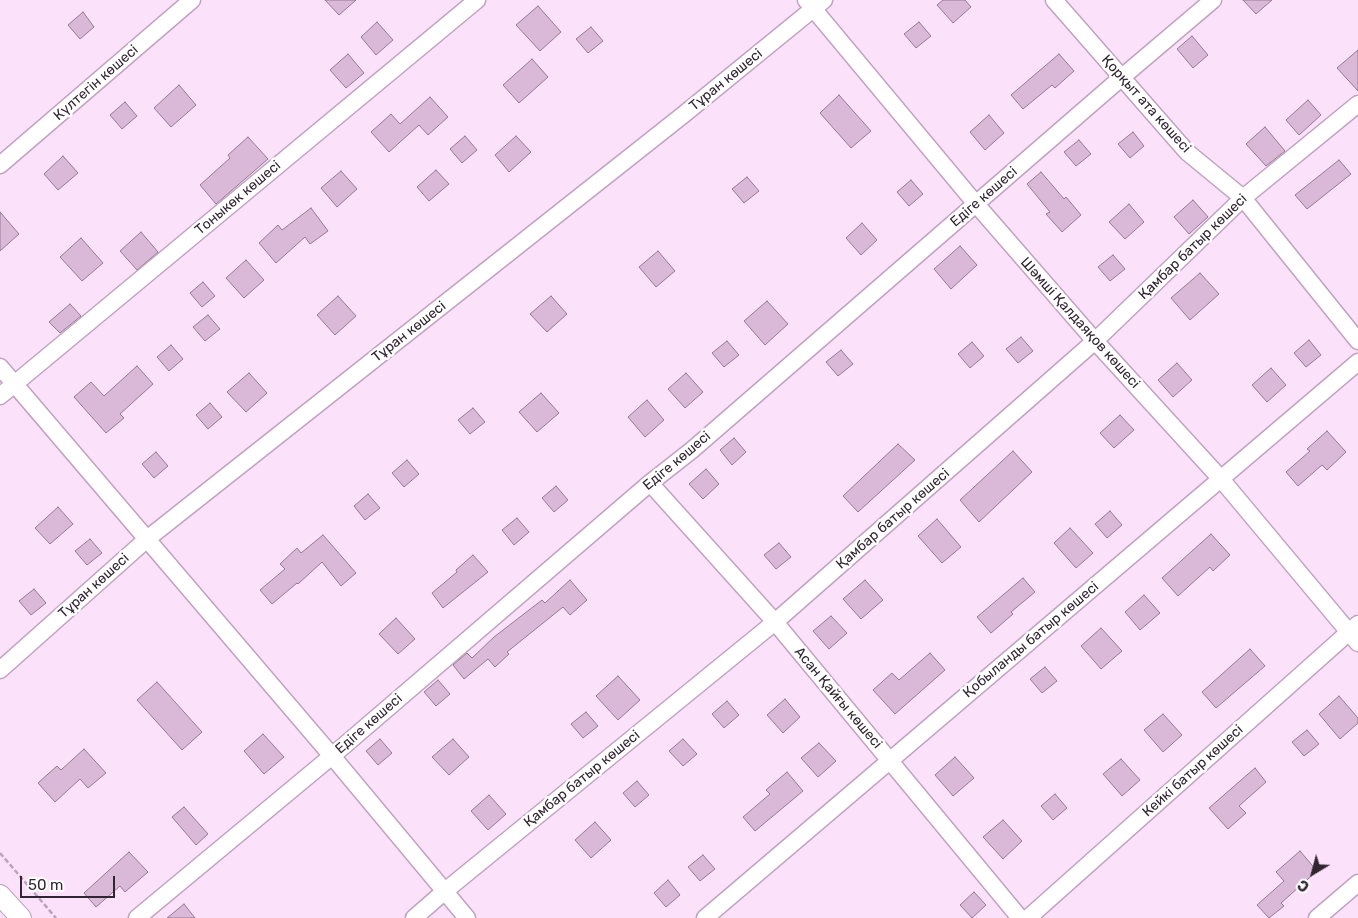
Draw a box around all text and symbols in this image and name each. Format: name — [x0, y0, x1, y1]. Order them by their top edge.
street label: Күлтегін көшесі — [50, 42, 142, 124]
street label: Тұран көшесі — [686, 45, 766, 115]
street label: Қорқыт ата көшесі — [1098, 52, 1194, 156]
street label: Тоныкөк көшесі — [192, 157, 284, 239]
street label: Едіге көшесі — [947, 163, 1021, 231]
street label: Қамбар батыр көшесі — [1135, 191, 1251, 303]
street label: Шәмші Қалдаяқов көшесі — [1017, 254, 1143, 392]
street label: Тұран көшесі — [369, 298, 449, 366]
street label: Едіге көшесі — [640, 428, 714, 494]
street label: Қамбар батыр көшесі — [833, 465, 953, 573]
street label: Тұран көшесі — [55, 550, 133, 622]
street label: Қобыланды батыр көшесі — [960, 578, 1102, 702]
street label: Асан Қайғы көшесі — [791, 644, 885, 752]
street label: Едіге көшесі — [332, 690, 406, 758]
street label: Кейкі батыр көшесі — [1139, 721, 1247, 821]
street label: Қамбар батыр көшесі — [521, 727, 643, 831]
north arrow — [1288, 848, 1338, 898]
scale bar — [22, 866, 118, 898]
text: 50 m — [28, 876, 63, 894]
text: С — [1295, 876, 1313, 895]

